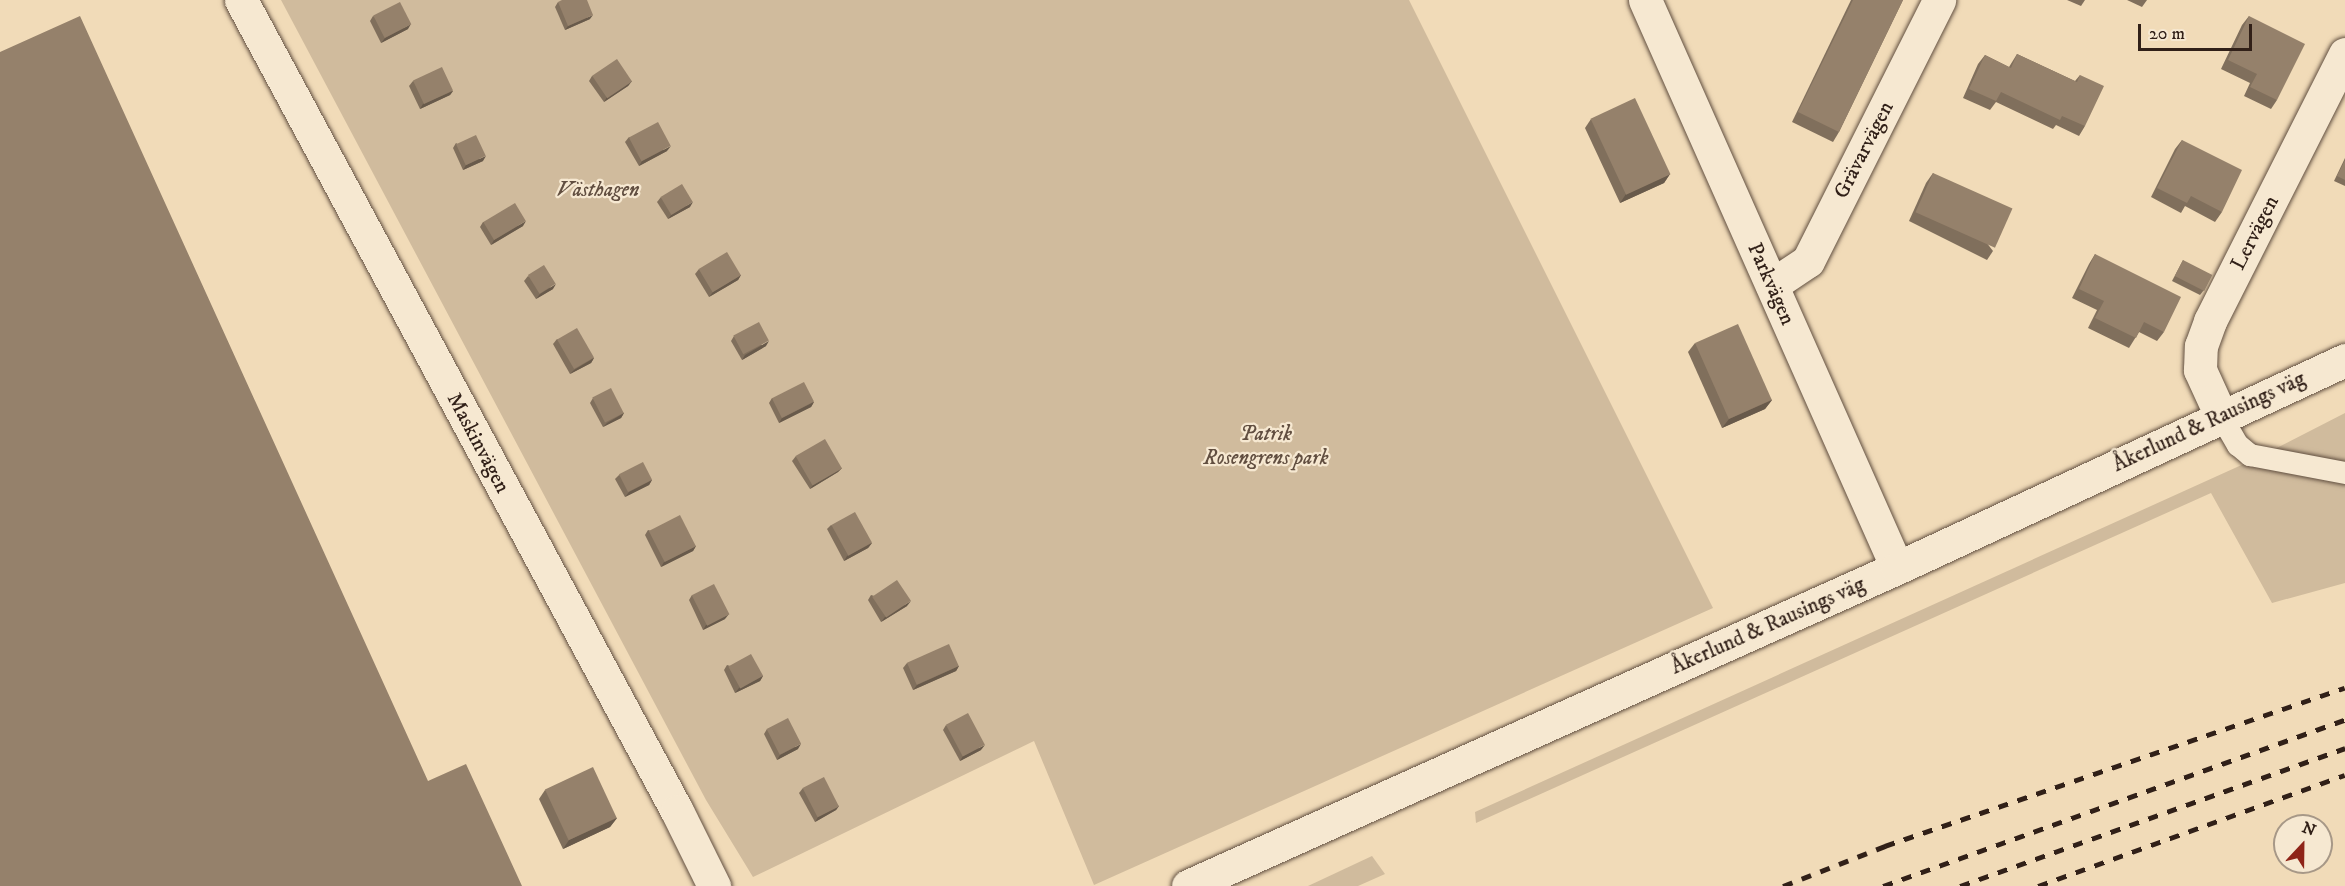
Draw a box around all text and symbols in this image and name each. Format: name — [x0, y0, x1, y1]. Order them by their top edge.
scale bar — [2141, 12, 2255, 50]
text: 20 m — [2149, 23, 2185, 45]
street label: Grävarvägen — [1829, 97, 1899, 203]
park label: Västhagen — [557, 177, 639, 203]
street label: Lervägen — [2226, 192, 2284, 274]
street label: Parkvägen — [1742, 239, 1800, 329]
street label: Åkerlund & Rausings väg — [2109, 366, 2309, 478]
street label: Maskinvägen — [441, 389, 515, 497]
park label: Patrik Rosengrens park — [1203, 421, 1329, 471]
street label: Åkerlund & Rausings väg — [1667, 572, 1869, 680]
north arrow — [2273, 814, 2333, 874]
text: N — [2299, 817, 2319, 841]

